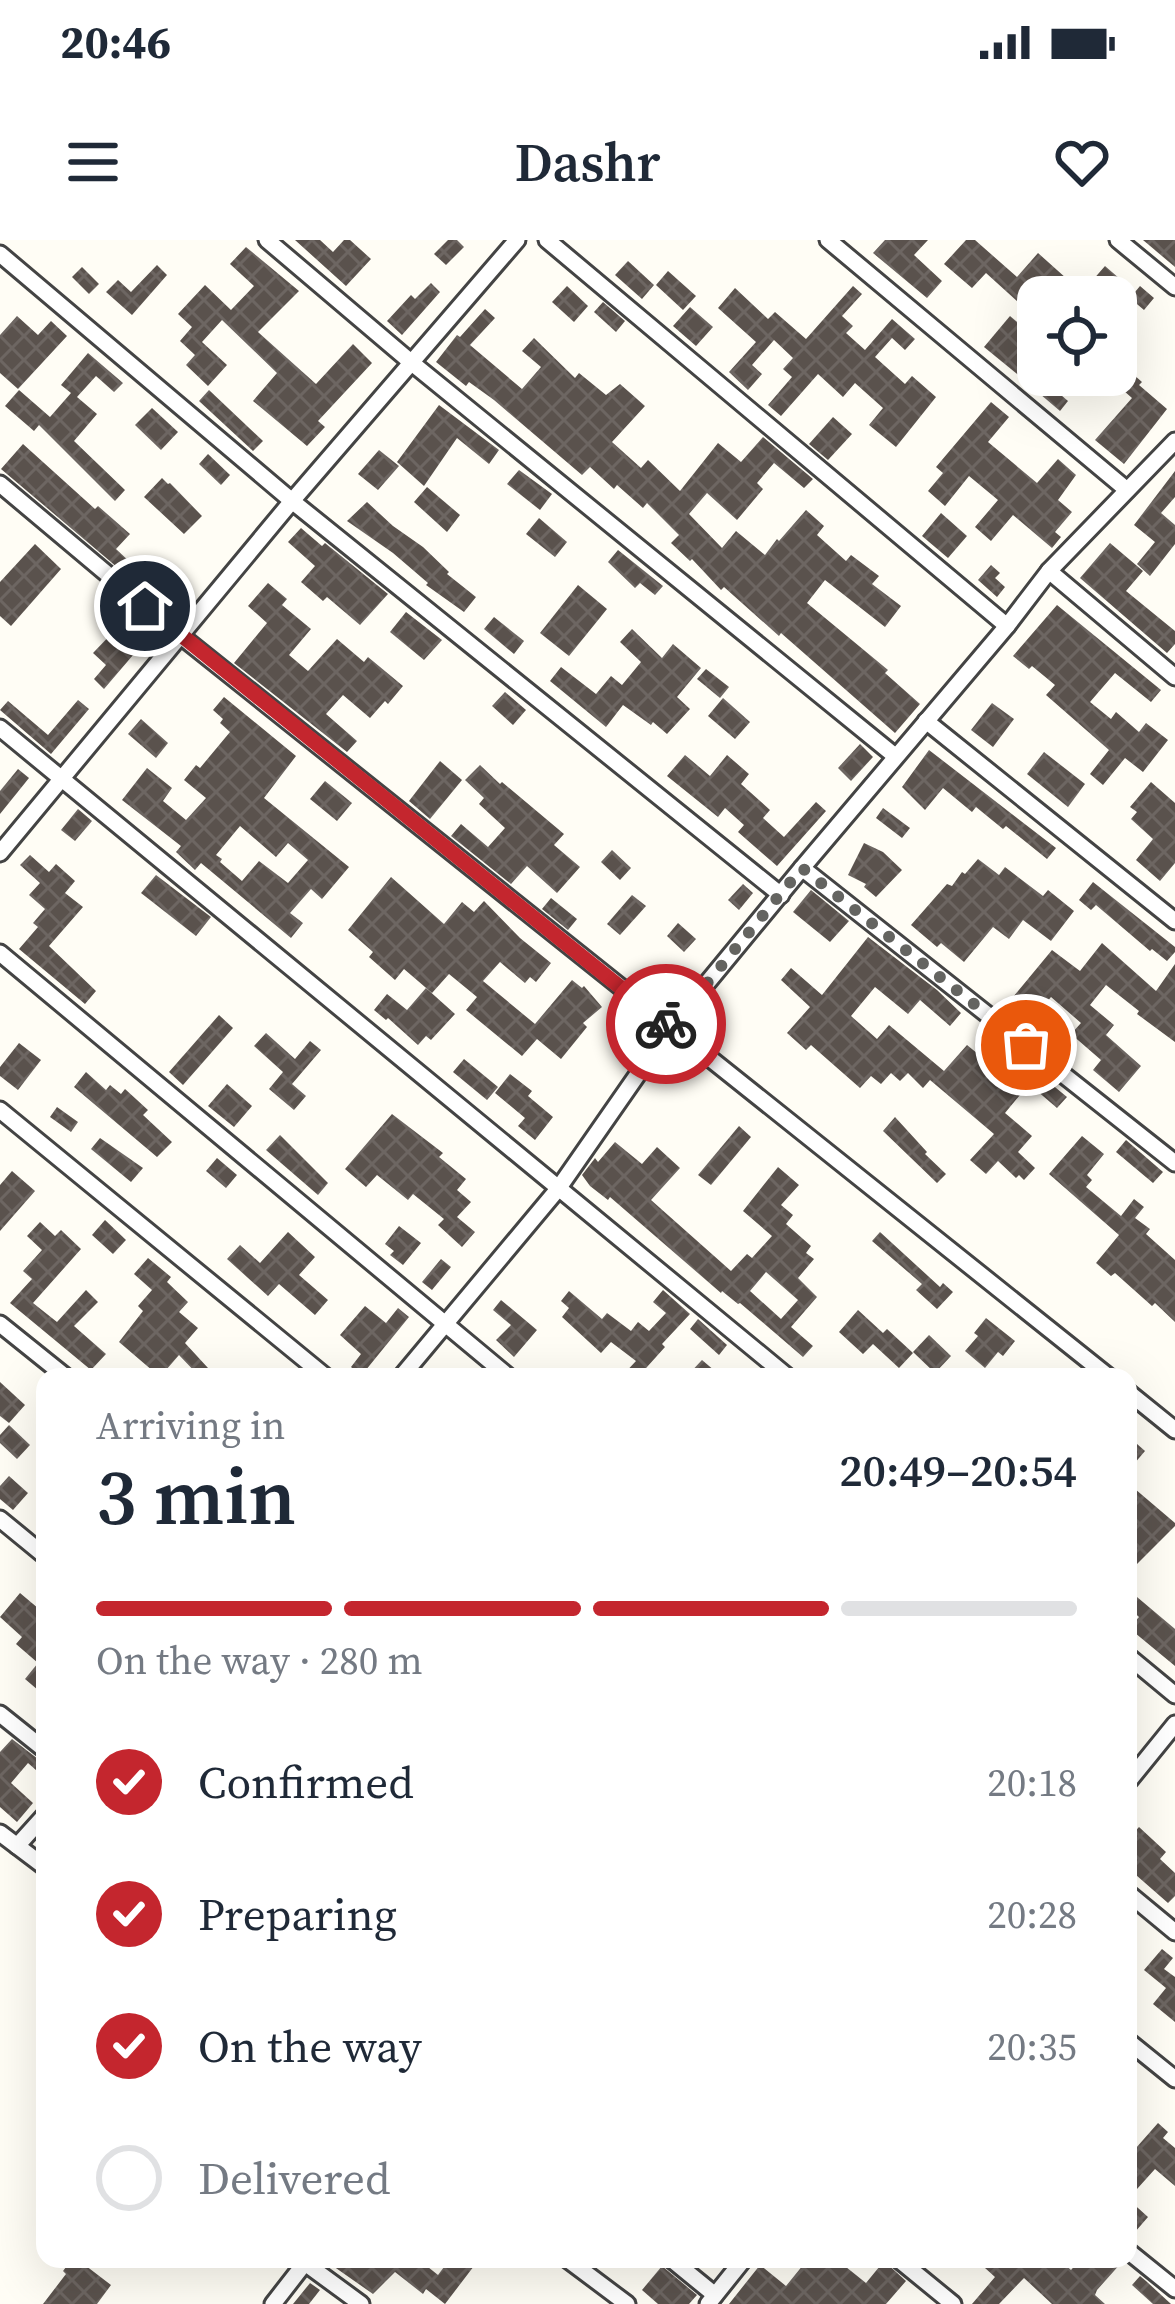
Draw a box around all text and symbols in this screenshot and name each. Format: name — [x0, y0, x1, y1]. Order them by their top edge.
text: 20:46 — [60, 11, 171, 73]
text: Dashr — [515, 125, 660, 199]
icon: menu — [60, 129, 126, 195]
icon: heart — [1049, 129, 1115, 195]
map controls — [1017, 276, 1137, 396]
button: locate — [1017, 276, 1137, 396]
pin — [94, 555, 196, 657]
icon: home — [112, 573, 178, 639]
courier — [606, 964, 726, 1084]
icon: bike — [633, 991, 699, 1057]
pin — [975, 994, 1077, 1096]
icon: bag — [993, 1012, 1059, 1078]
text: Arriving in — [96, 1399, 285, 1452]
text: 20:49–20:54 — [839, 1439, 1077, 1501]
text: 3 min — [96, 1443, 296, 1550]
text: On the way · 280 m — [96, 1634, 423, 1687]
icon: check — [96, 1749, 162, 1815]
text: Confirmed — [198, 1751, 414, 1813]
text: 20:18 — [987, 1756, 1077, 1809]
icon: check — [96, 1881, 162, 1947]
text: Preparing — [198, 1883, 397, 1945]
text: 20:28 — [987, 1888, 1077, 1941]
icon: check — [96, 2013, 162, 2079]
text: On the way — [198, 2015, 422, 2077]
text: 20:35 — [987, 2020, 1077, 2073]
text: Delivered — [198, 2147, 390, 2209]

